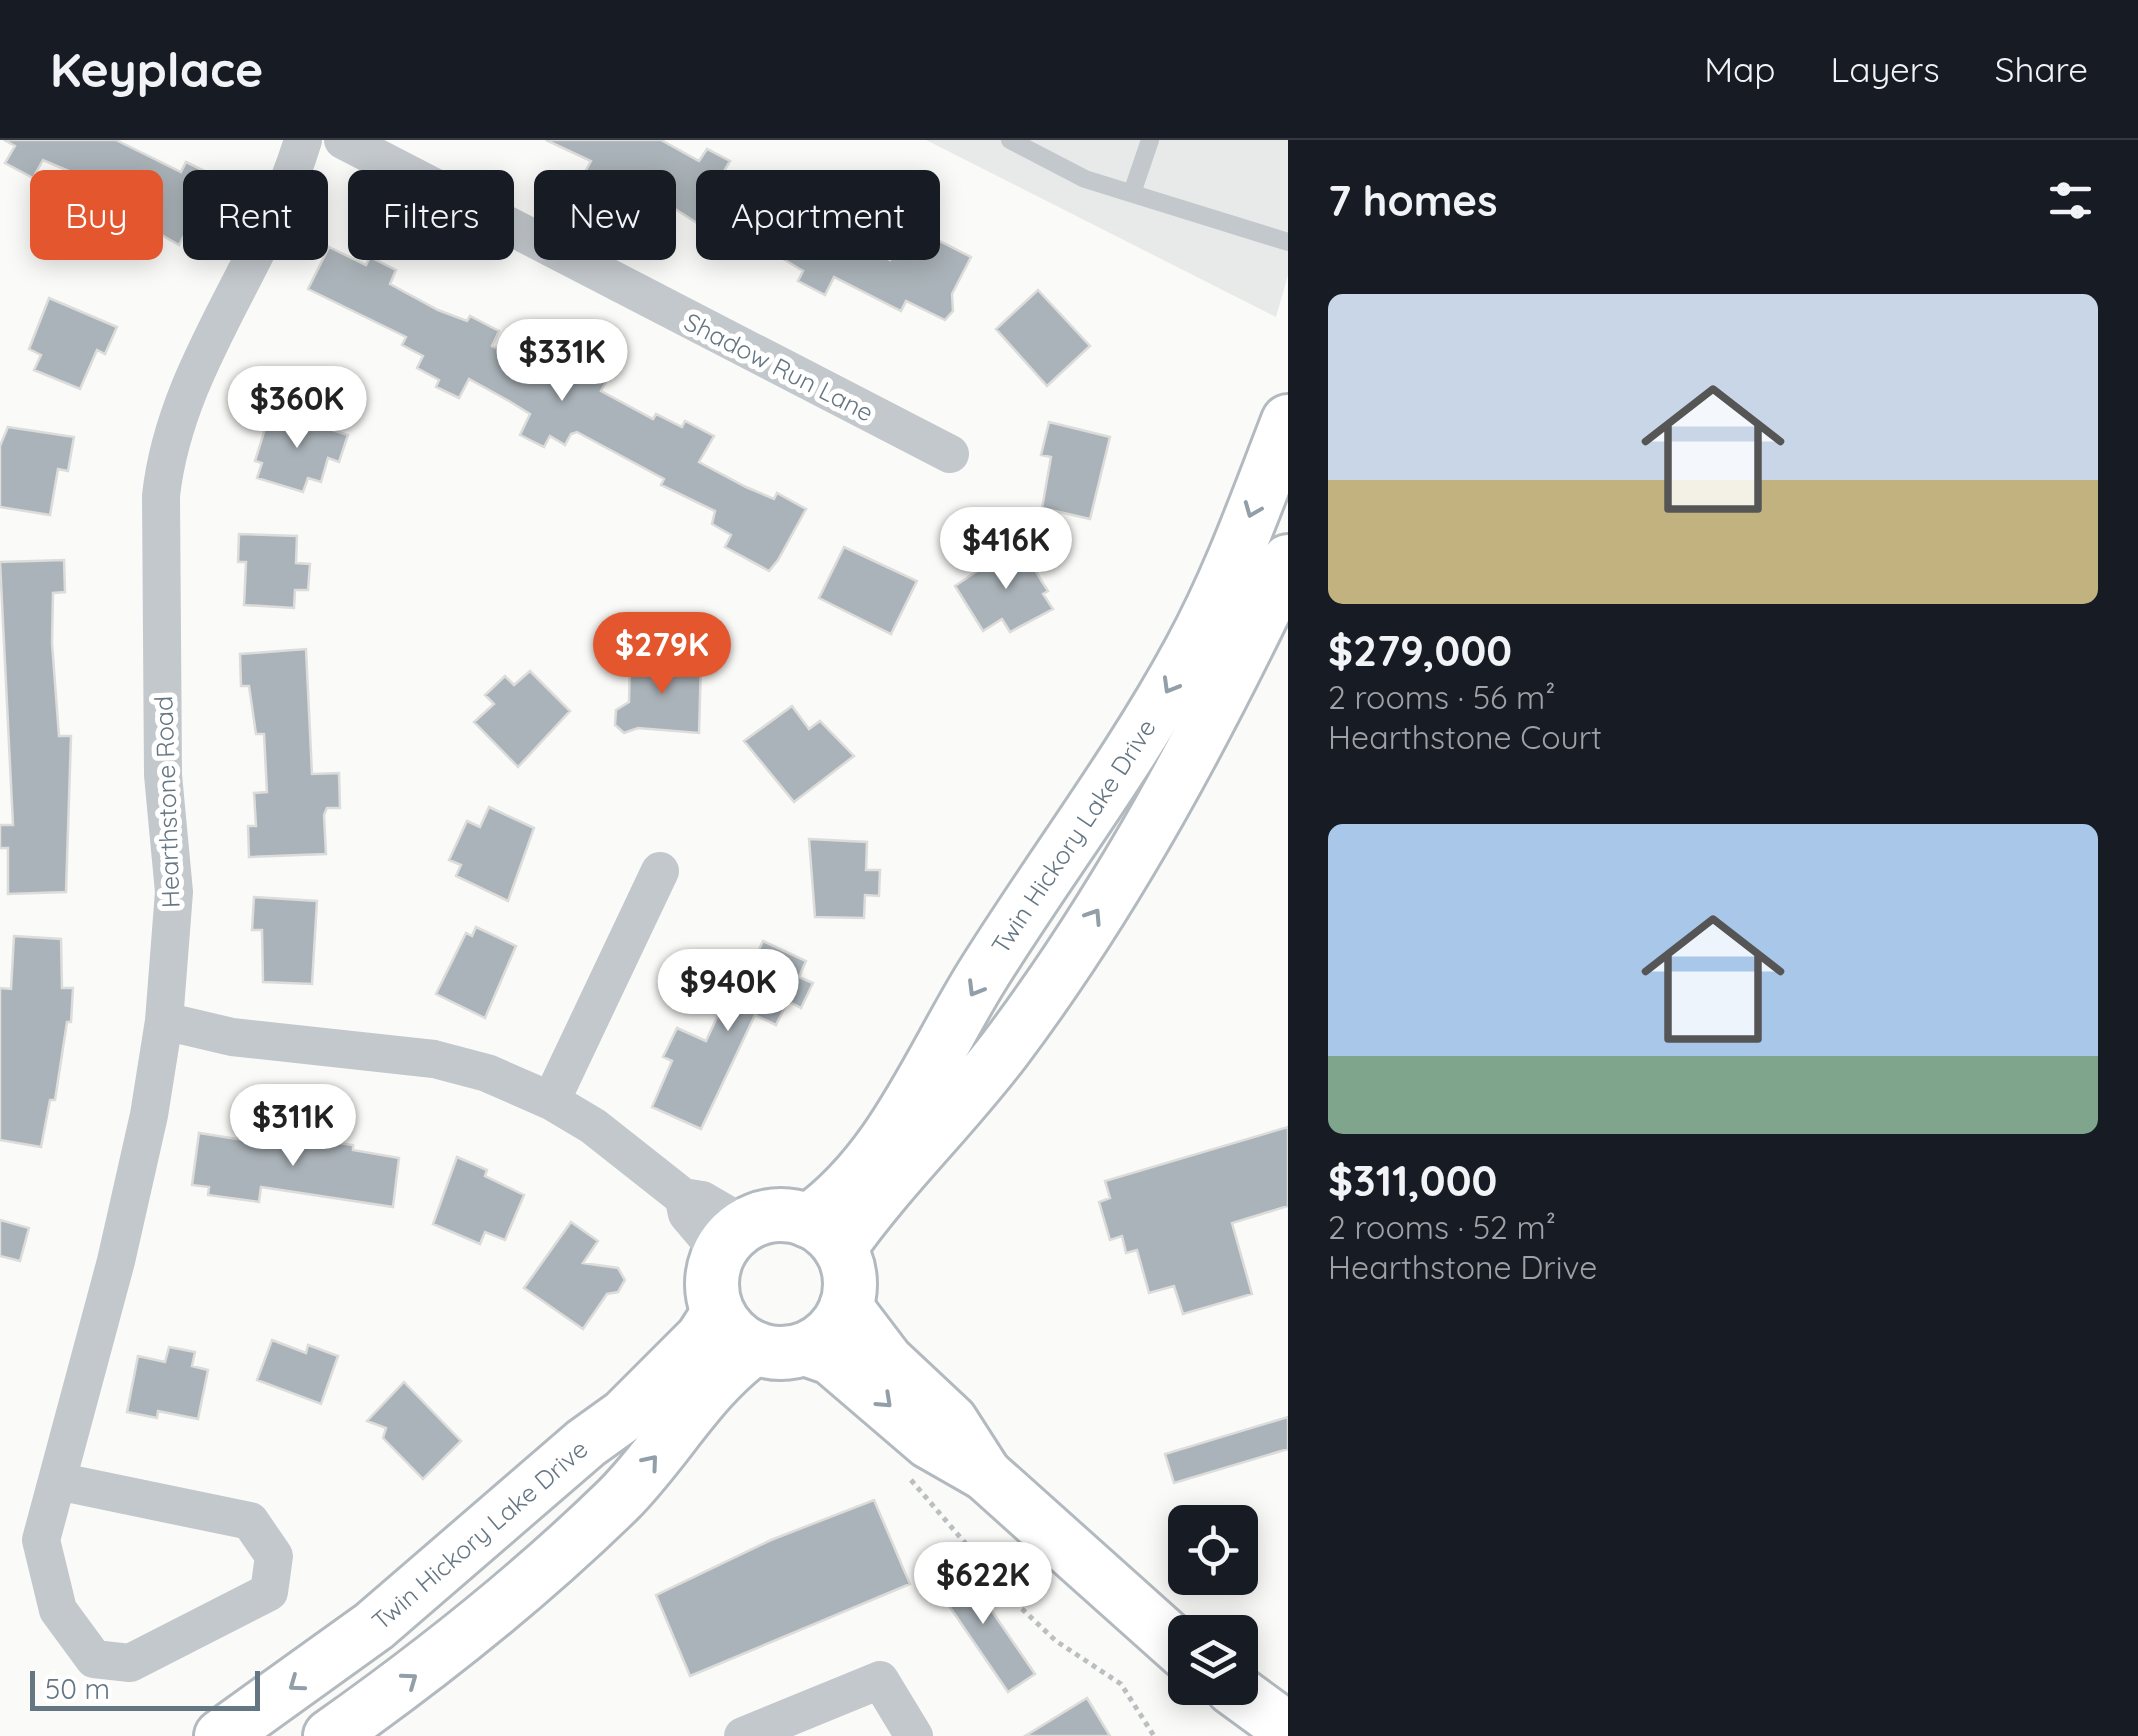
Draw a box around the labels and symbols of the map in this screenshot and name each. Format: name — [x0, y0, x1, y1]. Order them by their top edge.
street label: Shadow Run Lane — [679, 305, 879, 428]
pin: $331K — [492, 319, 632, 404]
pin: $360K — [227, 366, 367, 451]
one-way arrow — [1243, 501, 1263, 518]
pin: $416K — [936, 507, 1076, 592]
pin: $279K — [592, 612, 732, 697]
one-way arrow — [1163, 675, 1182, 693]
street label: Hearthstone Road — [147, 695, 186, 909]
street label: Twin Hickory Lake Drive — [984, 713, 1162, 959]
one-way arrow — [1081, 909, 1100, 927]
pin: $940K — [658, 949, 798, 1034]
one-way arrow — [968, 978, 987, 996]
pin: $311K — [223, 1084, 363, 1169]
one-way arrow — [873, 1390, 892, 1408]
street label: Twin Hickory Lake Drive — [365, 1433, 594, 1636]
one-way arrow — [639, 1456, 657, 1474]
pin: $622K — [913, 1542, 1053, 1627]
scale bar — [30, 1666, 260, 1710]
one-way arrow — [289, 1672, 307, 1689]
one-way arrow — [399, 1674, 417, 1691]

